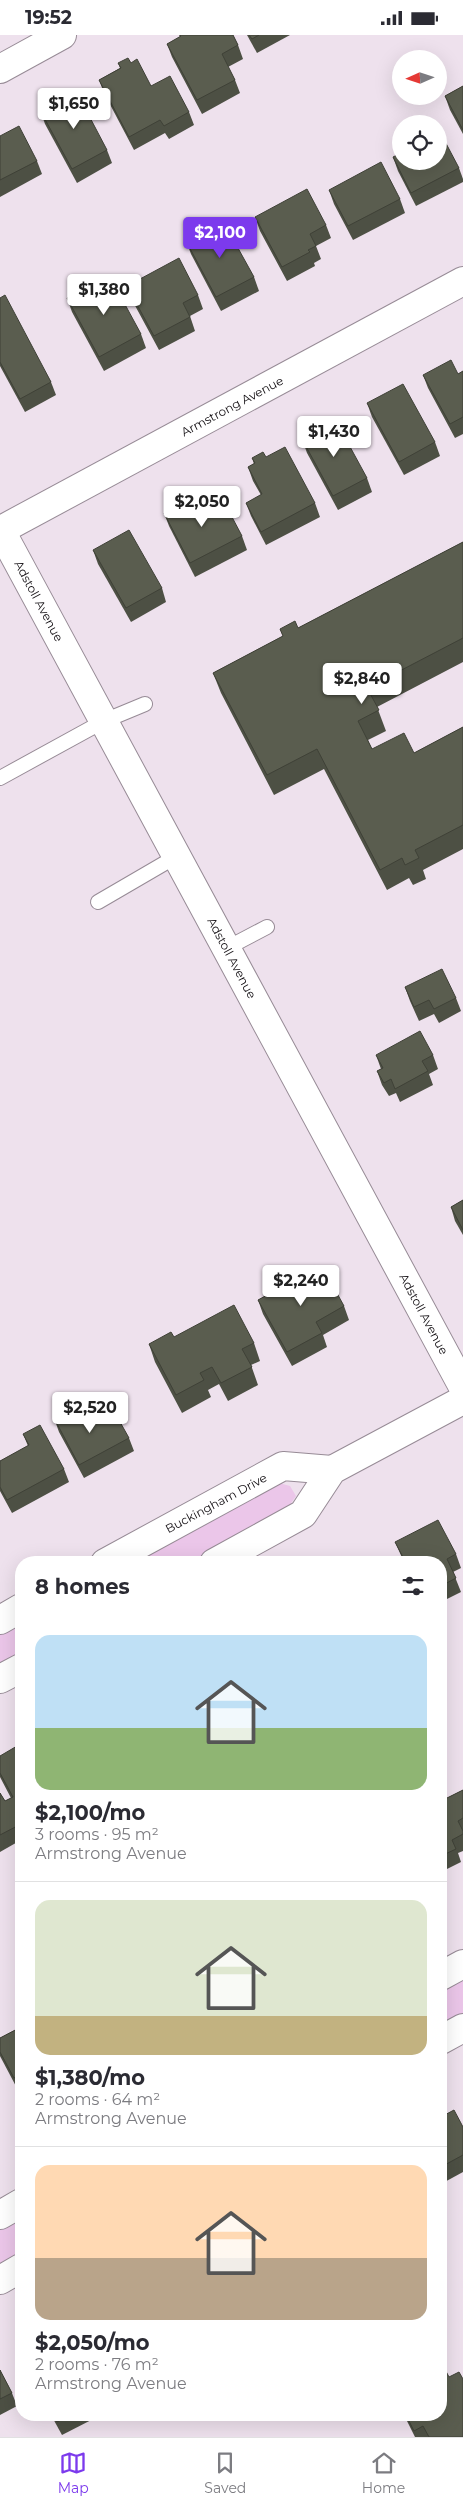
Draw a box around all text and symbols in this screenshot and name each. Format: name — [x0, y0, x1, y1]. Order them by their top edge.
text: 19:52 — [25, 6, 72, 29]
north arrow — [392, 50, 448, 105]
map controls — [392, 50, 447, 170]
pin: $1,650 — [33, 87, 115, 130]
text: $1,650 — [49, 94, 99, 113]
button: locate — [392, 115, 447, 170]
pin: $2,100 — [179, 217, 261, 259]
text: $2,100 — [194, 223, 246, 242]
pin: $1,380 — [63, 273, 145, 316]
text: $1,380 — [78, 280, 130, 299]
street label: Armstrong Avenue — [178, 373, 286, 439]
pin: $1,430 — [293, 415, 375, 458]
text: $1,430 — [308, 422, 360, 441]
pin: $2,050 — [161, 485, 243, 528]
text: $2,050 — [174, 492, 230, 511]
street label: Adstoll Avenue — [11, 558, 67, 644]
pin: $2,840 — [321, 663, 403, 705]
text: $2,840 — [334, 669, 390, 688]
street label: Adstoll Avenue — [204, 915, 260, 1001]
pin: $2,240 — [260, 1265, 342, 1307]
text: $2,240 — [273, 1271, 329, 1290]
street label: Adstoll Avenue — [396, 1271, 452, 1357]
pin: $2,520 — [49, 1391, 131, 1434]
text: $2,520 — [63, 1398, 117, 1417]
street label: Buckingham Drive — [163, 1470, 269, 1536]
icon: filters — [399, 1572, 427, 1600]
text: 8 homes — [35, 1574, 130, 1599]
icon: home — [186, 1667, 276, 1757]
text: $2,100/mo — [35, 1800, 145, 1825]
text: 3 rooms · 95 m² — [35, 1825, 159, 1844]
text: Armstrong Avenue — [35, 1844, 187, 1863]
icon: home — [186, 1933, 276, 2023]
text: $1,380/mo — [35, 2065, 145, 2090]
text: 2 rooms · 64 m² — [35, 2090, 160, 2109]
text: Armstrong Avenue — [35, 2109, 187, 2128]
icon: home — [186, 2198, 276, 2288]
text: $2,050/mo — [35, 2330, 150, 2355]
text: 2 rooms · 76 m² — [35, 2355, 159, 2374]
text: Armstrong Avenue — [35, 2374, 187, 2393]
tab: Map — [58, 2449, 89, 2497]
tab: Saved — [204, 2449, 246, 2497]
tab: Home — [362, 2449, 405, 2497]

